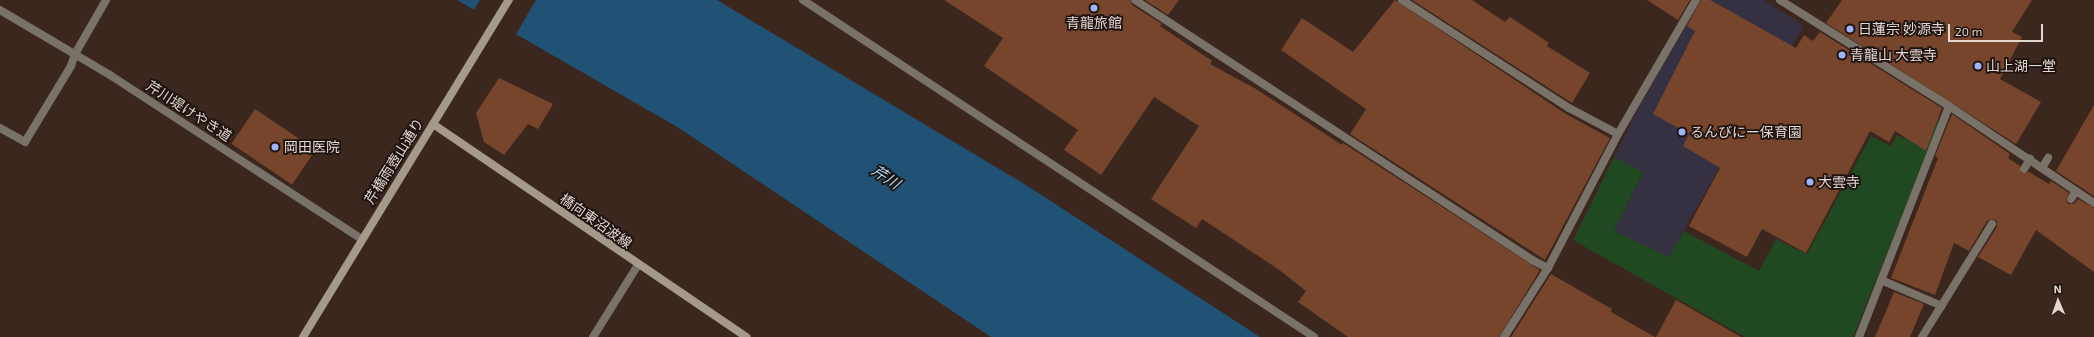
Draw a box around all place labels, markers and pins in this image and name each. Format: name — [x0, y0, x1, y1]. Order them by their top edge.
marker: 青龍旅館 — [1089, 3, 1099, 13]
place label: 青龍旅館 — [1066, 15, 1122, 31]
place label: 日蓮宗 妙源寺 — [1858, 21, 1945, 37]
marker: 日蓮宗 妙源寺 — [1845, 24, 1855, 34]
place label: 青龍山 大雲寺 — [1850, 47, 1937, 63]
marker: 青龍山 大雲寺 — [1837, 50, 1847, 60]
place label: 山上湖一堂 — [1986, 58, 2056, 74]
marker: 山上湖一堂 — [1973, 61, 1983, 71]
place label: るんびにー保育園 — [1690, 124, 1802, 140]
marker: るんびにー保育園 — [1677, 127, 1687, 137]
place label: 岡田医院 — [284, 139, 340, 155]
marker: 岡田医院 — [269, 141, 281, 153]
place label: 大雲寺 — [1818, 174, 1860, 190]
marker: 大雲寺 — [1805, 177, 1815, 187]

